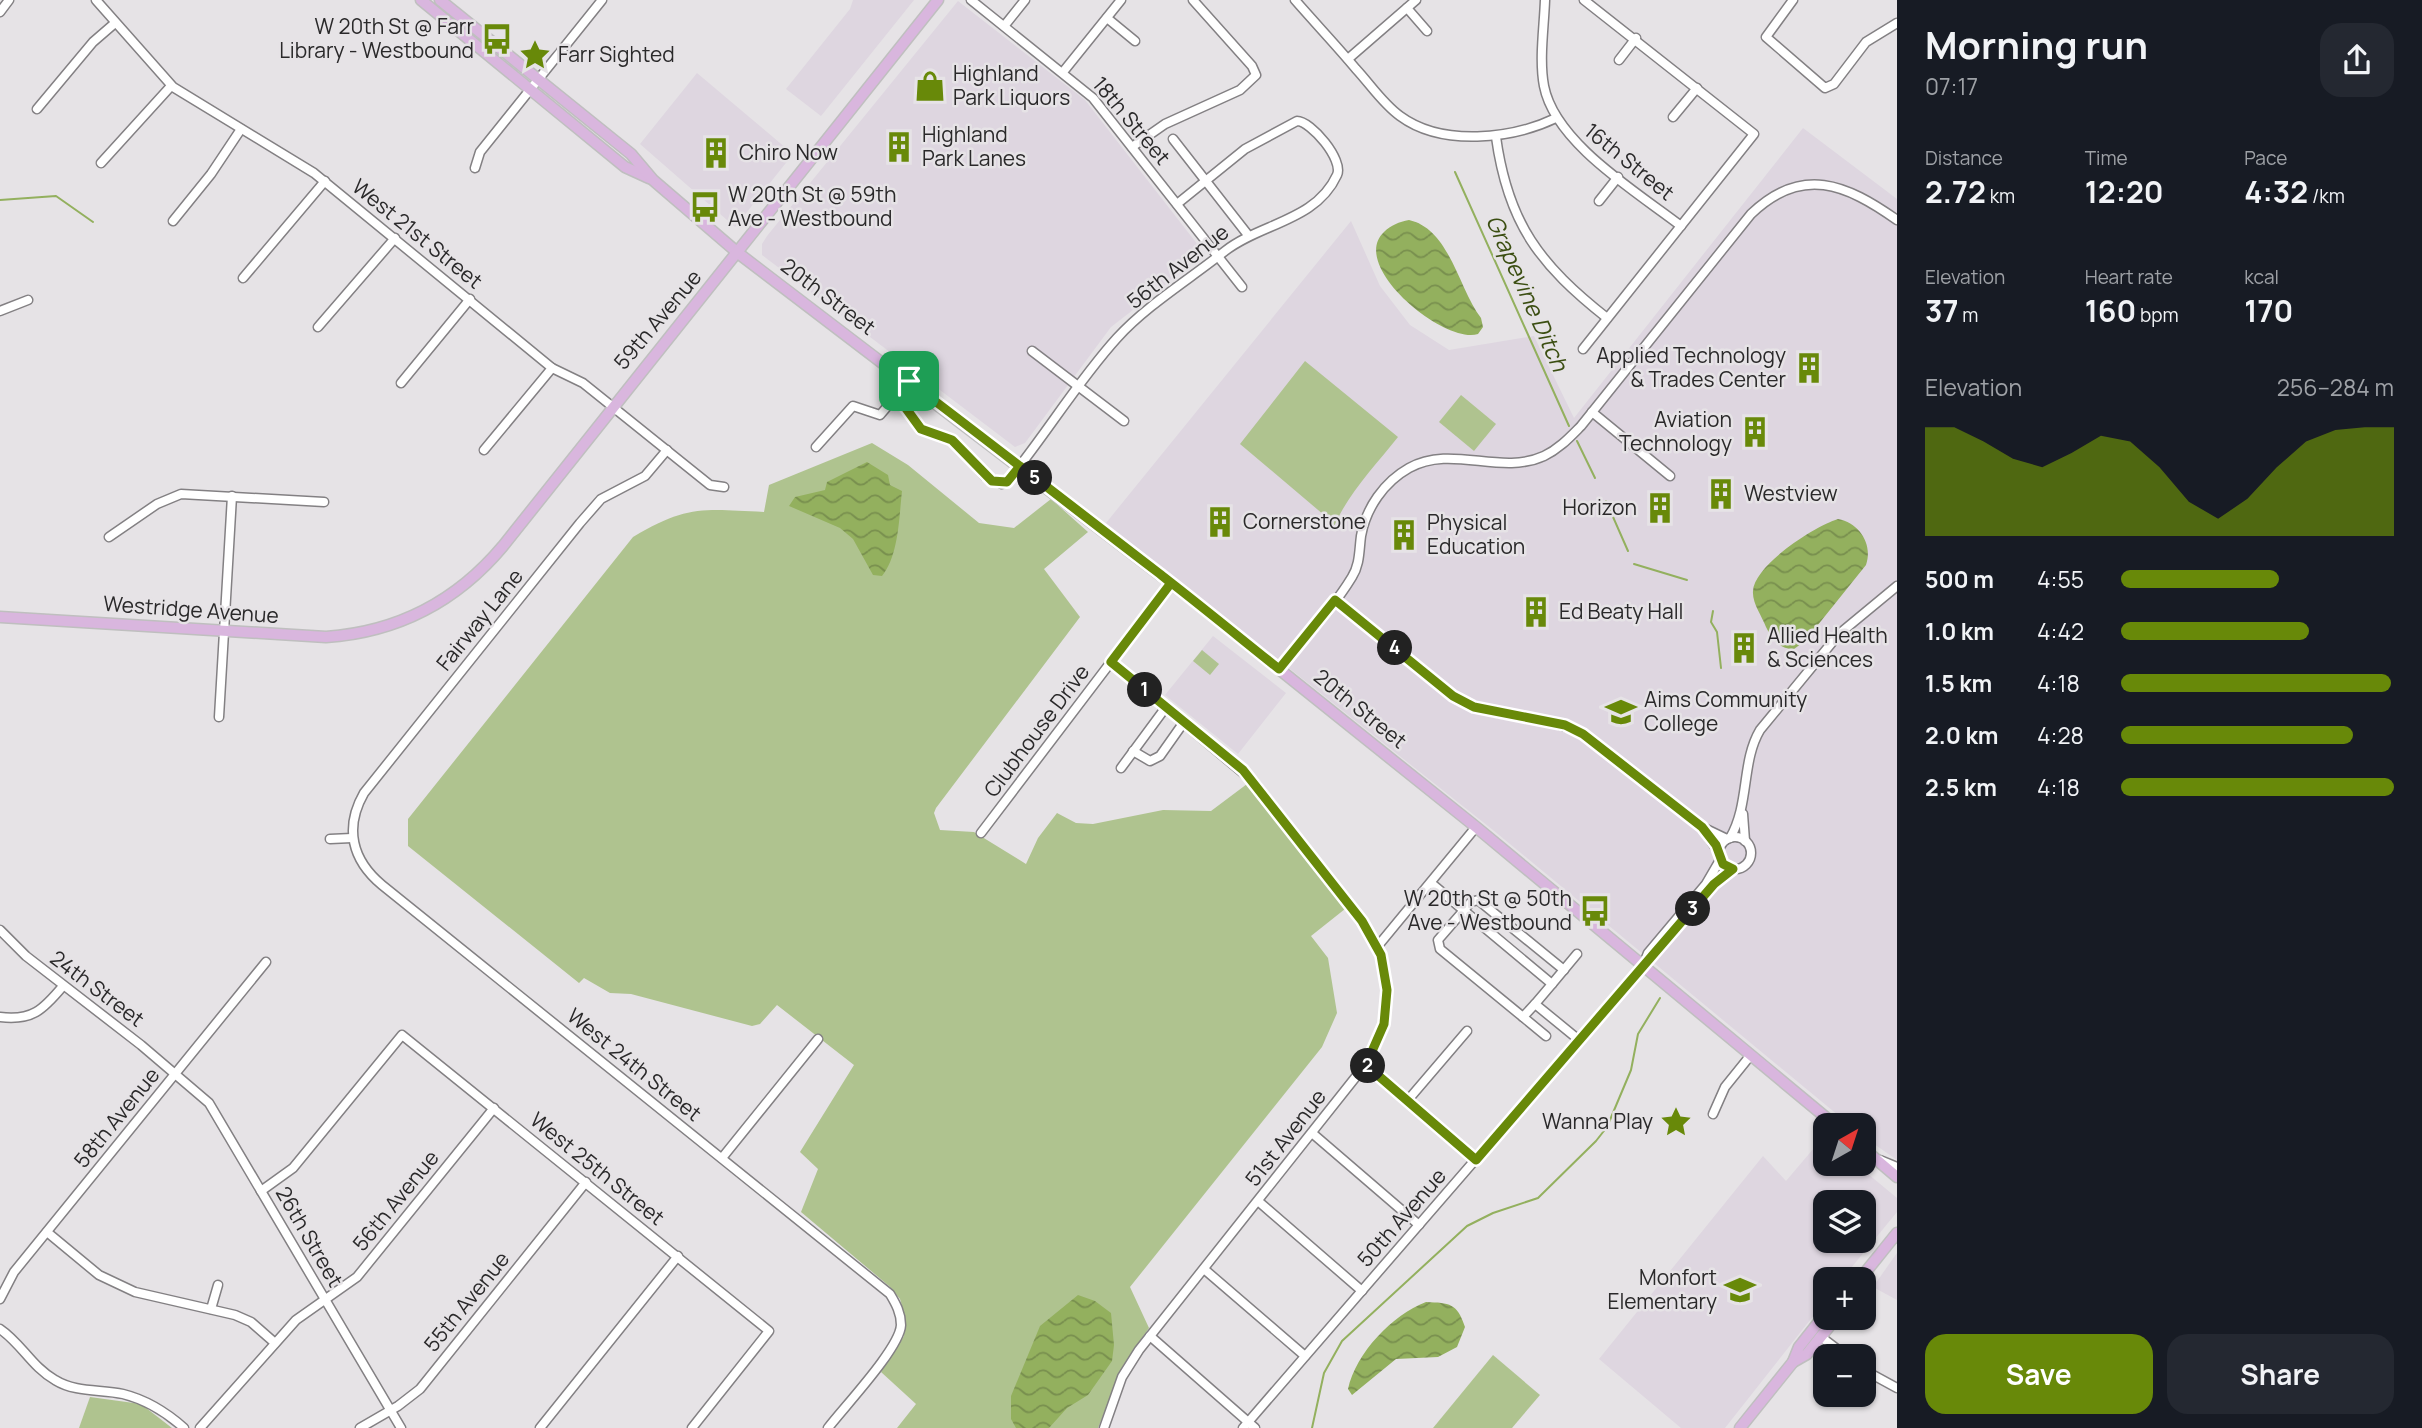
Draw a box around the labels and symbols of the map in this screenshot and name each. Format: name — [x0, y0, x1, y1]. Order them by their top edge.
place label: W 20th St @ Farr Library - Westbound — [279, 12, 474, 64]
bus stop icon: W 20th St @ Farr Library - Westbound — [480, 22, 514, 56]
place icon: Farr Sighted — [518, 38, 552, 72]
place label: Farr Sighted — [558, 40, 675, 68]
place label: Highland Park Liquors — [953, 59, 1070, 111]
shop icon: Highland Park Liquors — [913, 69, 947, 103]
street label: 18th Street — [1087, 70, 1177, 170]
street label: 16th Street — [1579, 116, 1680, 206]
place label: Highland Park Lanes — [922, 120, 1026, 172]
building icon: Highland Park Lanes — [882, 130, 916, 164]
building icon: Chiro Now — [699, 136, 733, 170]
place label: Chiro Now — [739, 138, 838, 166]
street label: West 21st Street — [347, 172, 489, 294]
place label: W 20th St @ 59th Ave - Westbound — [728, 180, 896, 232]
bus stop icon: W 20th St @ 59th Ave - Westbound — [688, 190, 722, 224]
water label: Grapevine Ditch — [1479, 209, 1577, 377]
street label: 56th Avenue — [1121, 218, 1234, 315]
street label: 20th Street — [776, 251, 882, 341]
street label: 59th Avenue — [607, 264, 707, 375]
place label: Applied Technology & Trades Center — [1596, 341, 1786, 393]
pin — [879, 351, 939, 411]
building icon: Applied Technology & Trades Center — [1792, 351, 1826, 385]
place label: Aviation Technology — [1619, 405, 1732, 457]
building icon: Aviation Technology — [1738, 415, 1772, 449]
pin: 5 — [1018, 461, 1052, 496]
building icon: Westview — [1704, 477, 1738, 511]
place label: Westview — [1744, 479, 1838, 507]
building icon: Horizon — [1643, 491, 1677, 525]
place label: Horizon — [1563, 493, 1637, 521]
building icon: Cornerstone — [1203, 505, 1237, 539]
place label: Cornerstone — [1243, 507, 1366, 535]
place label: Physical Education — [1427, 508, 1525, 560]
building icon: Physical Education — [1387, 518, 1421, 552]
street label: Fairway Lane — [430, 563, 529, 676]
street label: Westridge Avenue — [102, 589, 280, 629]
building icon: Ed Beaty Hall — [1519, 595, 1553, 629]
place label: Ed Beaty Hall — [1559, 597, 1683, 625]
place label: Allied Health & Sciences — [1767, 621, 1888, 673]
pin: 4 — [1378, 630, 1412, 666]
building icon: Allied Health & Sciences — [1727, 631, 1761, 665]
street label: Clubhouse Drive — [977, 659, 1095, 802]
street label: 20th Street — [1308, 662, 1413, 754]
pin: 1 — [1128, 672, 1162, 708]
place label: Aims Community College — [1644, 685, 1807, 737]
school or university icon: Aims Community College — [1604, 695, 1638, 729]
place label: W 20th St @ 50th Ave - Westbound — [1404, 884, 1572, 936]
pin: 3 — [1676, 892, 1710, 926]
bus stop icon: W 20th St @ 50th Ave - Westbound — [1578, 894, 1612, 928]
street label: 24th Street — [45, 944, 150, 1033]
street label: West 24th Street — [562, 1001, 708, 1127]
pin: 2 — [1350, 1048, 1386, 1084]
street label: 58th Avenue — [67, 1061, 165, 1173]
street label: 51st Avenue — [1239, 1083, 1332, 1192]
street label: West 25th Street — [525, 1105, 671, 1231]
place icon: Wanna Play — [1659, 1105, 1693, 1139]
place label: Wanna Play — [1542, 1107, 1653, 1135]
north arrow — [1813, 1113, 1876, 1176]
street label: 56th Avenue — [346, 1144, 445, 1257]
street label: 50th Avenue — [1351, 1162, 1452, 1273]
street label: 26th Street — [270, 1181, 350, 1292]
street label: 55th Avenue — [417, 1245, 515, 1357]
place label: Monfort Elementary — [1607, 1263, 1717, 1315]
school or university icon: Monfort Elementary — [1723, 1273, 1757, 1307]

